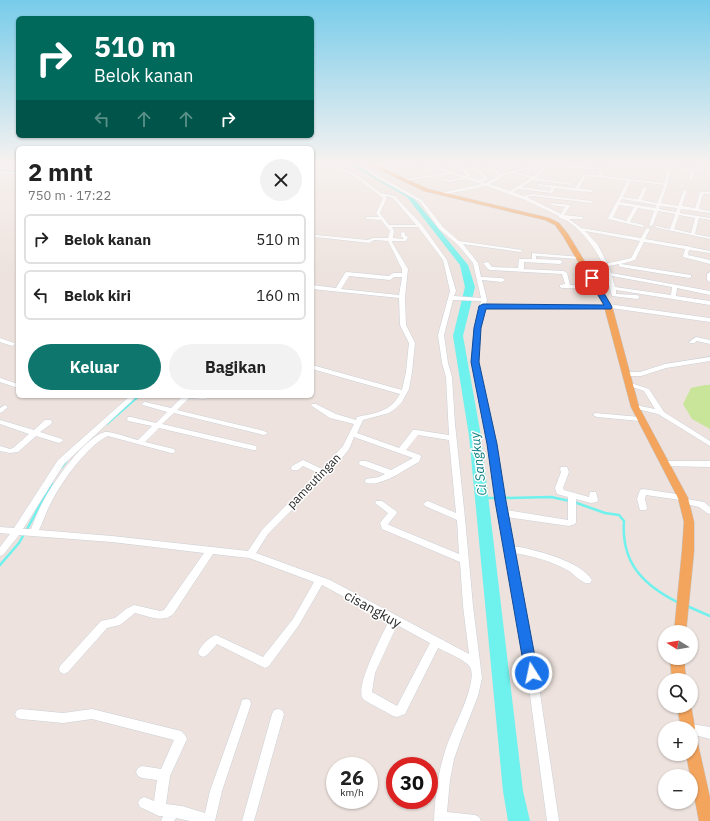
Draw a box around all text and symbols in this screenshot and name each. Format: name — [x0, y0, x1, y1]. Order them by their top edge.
text: 510 m — [94, 28, 176, 65]
icon: right — [28, 32, 80, 84]
text: Belok kanan — [94, 64, 193, 87]
icon: left — [91, 108, 113, 130]
icon: ahead — [133, 108, 155, 130]
icon: ahead — [175, 108, 197, 130]
icon: right — [217, 108, 239, 130]
text: 2 mnt — [28, 156, 93, 188]
button: close — [260, 159, 302, 201]
text: 750 m · 17:22 — [28, 187, 111, 204]
icon: right — [30, 228, 52, 250]
text: Belok kanan — [64, 230, 151, 249]
text: 510 m — [256, 230, 300, 249]
pin — [575, 261, 609, 295]
icon: arrive — [581, 267, 603, 289]
icon: left — [30, 284, 52, 306]
text: Belok kiri — [64, 286, 131, 305]
text: 160 m — [256, 286, 300, 305]
button: Keluar — [28, 344, 161, 390]
button: Bagikan — [169, 344, 302, 390]
water label: Ci Sangkuy — [466, 431, 491, 497]
street label: pameutingan — [284, 450, 344, 511]
street label: cisangkuy — [341, 586, 405, 632]
north arrow — [658, 625, 698, 665]
map controls — [658, 625, 698, 809]
position arrow — [511, 652, 553, 694]
button: search — [658, 673, 698, 713]
button: + — [658, 721, 698, 761]
speed limit sign: 30 — [386, 757, 438, 809]
text: 26 — [340, 764, 364, 791]
button: − — [658, 769, 698, 809]
text: km/h — [340, 786, 364, 799]

